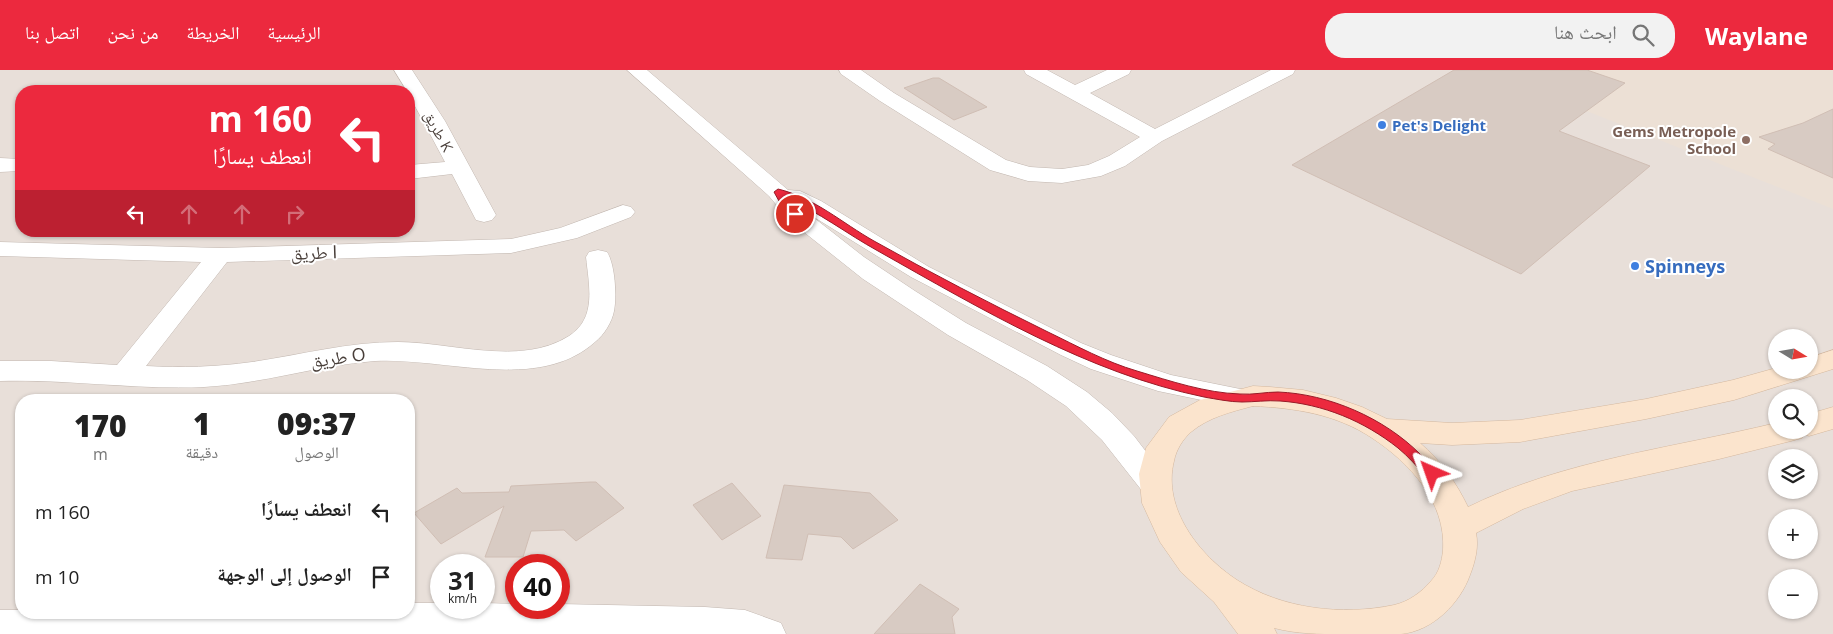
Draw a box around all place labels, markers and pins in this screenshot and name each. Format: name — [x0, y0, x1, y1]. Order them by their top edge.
place label: Pet's Delight — [1392, 115, 1487, 135]
marker: Pet's Delight — [1376, 119, 1388, 131]
place label: Gems Metropole School — [1612, 121, 1736, 158]
marker: Gems Metropole School — [1740, 134, 1752, 146]
pin — [774, 193, 816, 235]
place label: Spinneys — [1645, 254, 1725, 278]
marker: Spinneys — [1629, 260, 1641, 272]

